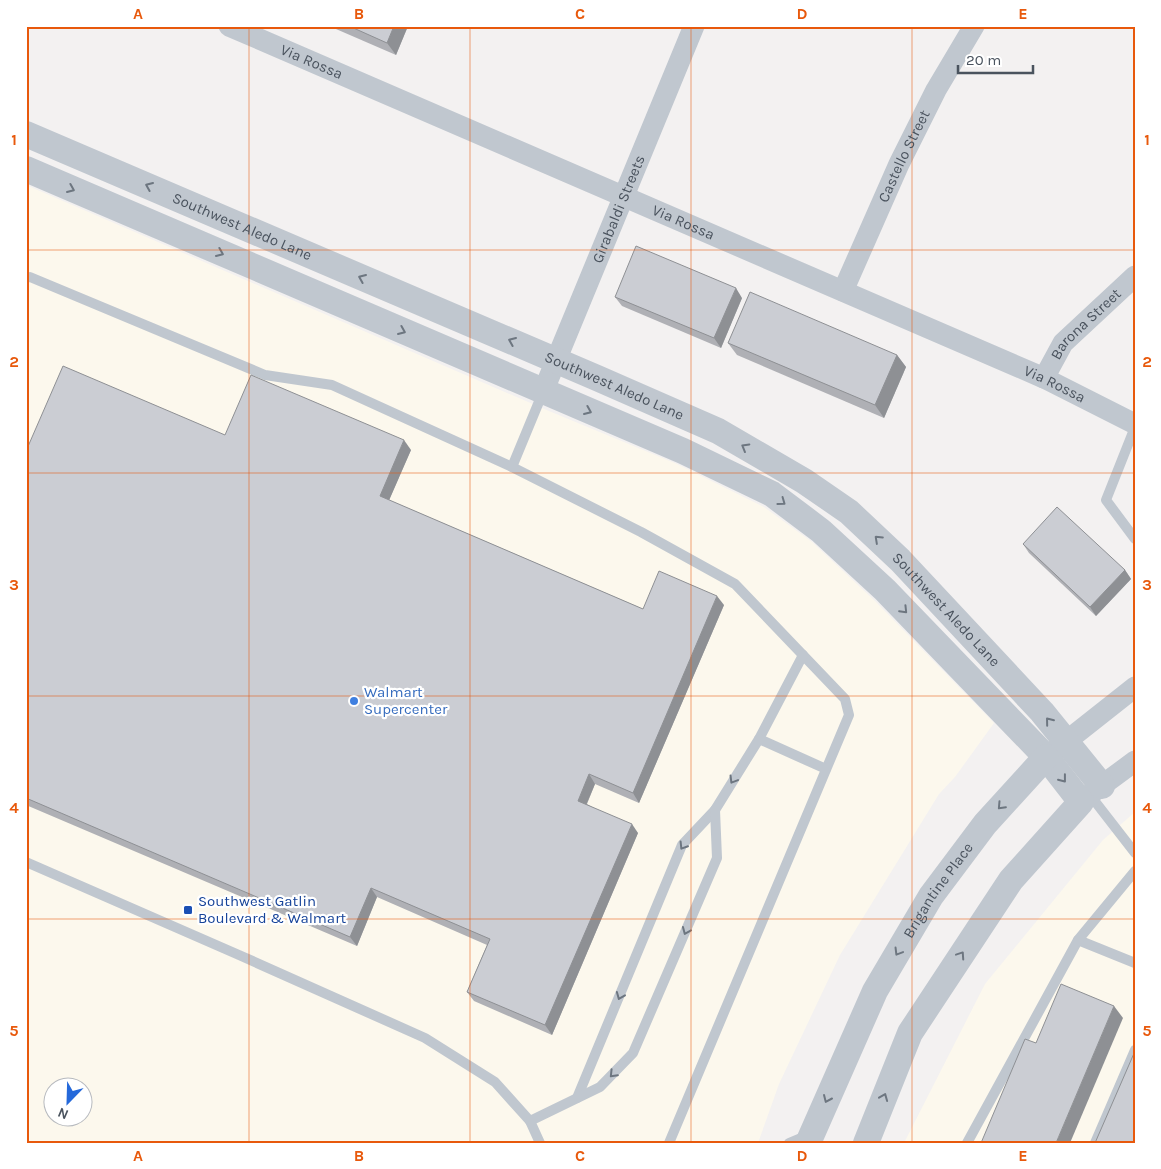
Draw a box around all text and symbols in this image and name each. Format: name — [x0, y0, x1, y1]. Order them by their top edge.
text: A — [133, 4, 143, 23]
text: B — [354, 4, 364, 23]
text: C — [575, 4, 585, 23]
text: D — [797, 4, 808, 23]
text: E — [1018, 4, 1028, 23]
street label: Via Rossa — [278, 40, 346, 83]
scale bar — [958, 42, 1034, 74]
text: 20 m — [966, 51, 1001, 69]
street label: Castello Street — [874, 107, 934, 205]
text: 1 — [11, 130, 17, 149]
text: 1 — [1144, 130, 1150, 149]
street label: Girabaldi Streets — [588, 152, 649, 266]
one-way arrow — [66, 182, 75, 193]
one-way arrow — [145, 182, 154, 192]
street label: Southwest Aledo Lane — [170, 189, 315, 264]
street label: Via Rossa — [649, 201, 717, 244]
one-way arrow — [215, 246, 224, 257]
one-way arrow — [358, 273, 367, 284]
street label: Barona Street — [1047, 285, 1125, 363]
one-way arrow — [397, 325, 406, 335]
one-way arrow — [508, 337, 517, 348]
street label: Southwest Aledo Lane — [542, 348, 687, 424]
text: 2 — [9, 352, 19, 371]
text: 2 — [1142, 352, 1152, 371]
street label: Via Rossa — [1021, 361, 1089, 406]
one-way arrow — [583, 404, 592, 415]
one-way arrow — [741, 443, 750, 453]
one-way arrow — [776, 496, 786, 505]
one-way arrow — [874, 536, 883, 545]
street label: Southwest Aledo Lane — [889, 549, 1004, 670]
text: 3 — [9, 575, 19, 594]
text: 3 — [1142, 575, 1152, 594]
one-way arrow — [898, 604, 907, 613]
place label: Walmart Supercenter — [364, 683, 448, 718]
marker: Walmart Supercenter — [348, 695, 360, 707]
one-way arrow — [1047, 718, 1055, 727]
one-way arrow — [1057, 773, 1066, 783]
one-way arrow — [730, 775, 740, 784]
text: 4 — [9, 798, 19, 817]
text: 4 — [1142, 798, 1152, 817]
one-way arrow — [998, 800, 1007, 809]
street label: Brigantine Place — [899, 839, 977, 941]
one-way arrow — [680, 841, 689, 850]
place label: Southwest Gatlin Boulevard & Walmart — [198, 892, 347, 927]
marker: Southwest Gatlin Boulevard & Walmart — [182, 904, 194, 916]
one-way arrow — [682, 926, 693, 935]
one-way arrow — [894, 947, 904, 956]
one-way arrow — [955, 952, 965, 961]
one-way arrow — [615, 991, 626, 1000]
text: 5 — [9, 1021, 19, 1040]
text: 5 — [1142, 1021, 1152, 1040]
one-way arrow — [609, 1069, 618, 1078]
north arrow — [42, 1076, 92, 1126]
one-way arrow — [823, 1094, 834, 1103]
one-way arrow — [879, 1094, 889, 1102]
text: N — [55, 1104, 71, 1123]
text: A — [133, 1146, 143, 1165]
text: B — [354, 1146, 364, 1165]
text: C — [575, 1146, 585, 1165]
text: D — [797, 1146, 808, 1165]
text: E — [1018, 1146, 1028, 1165]

